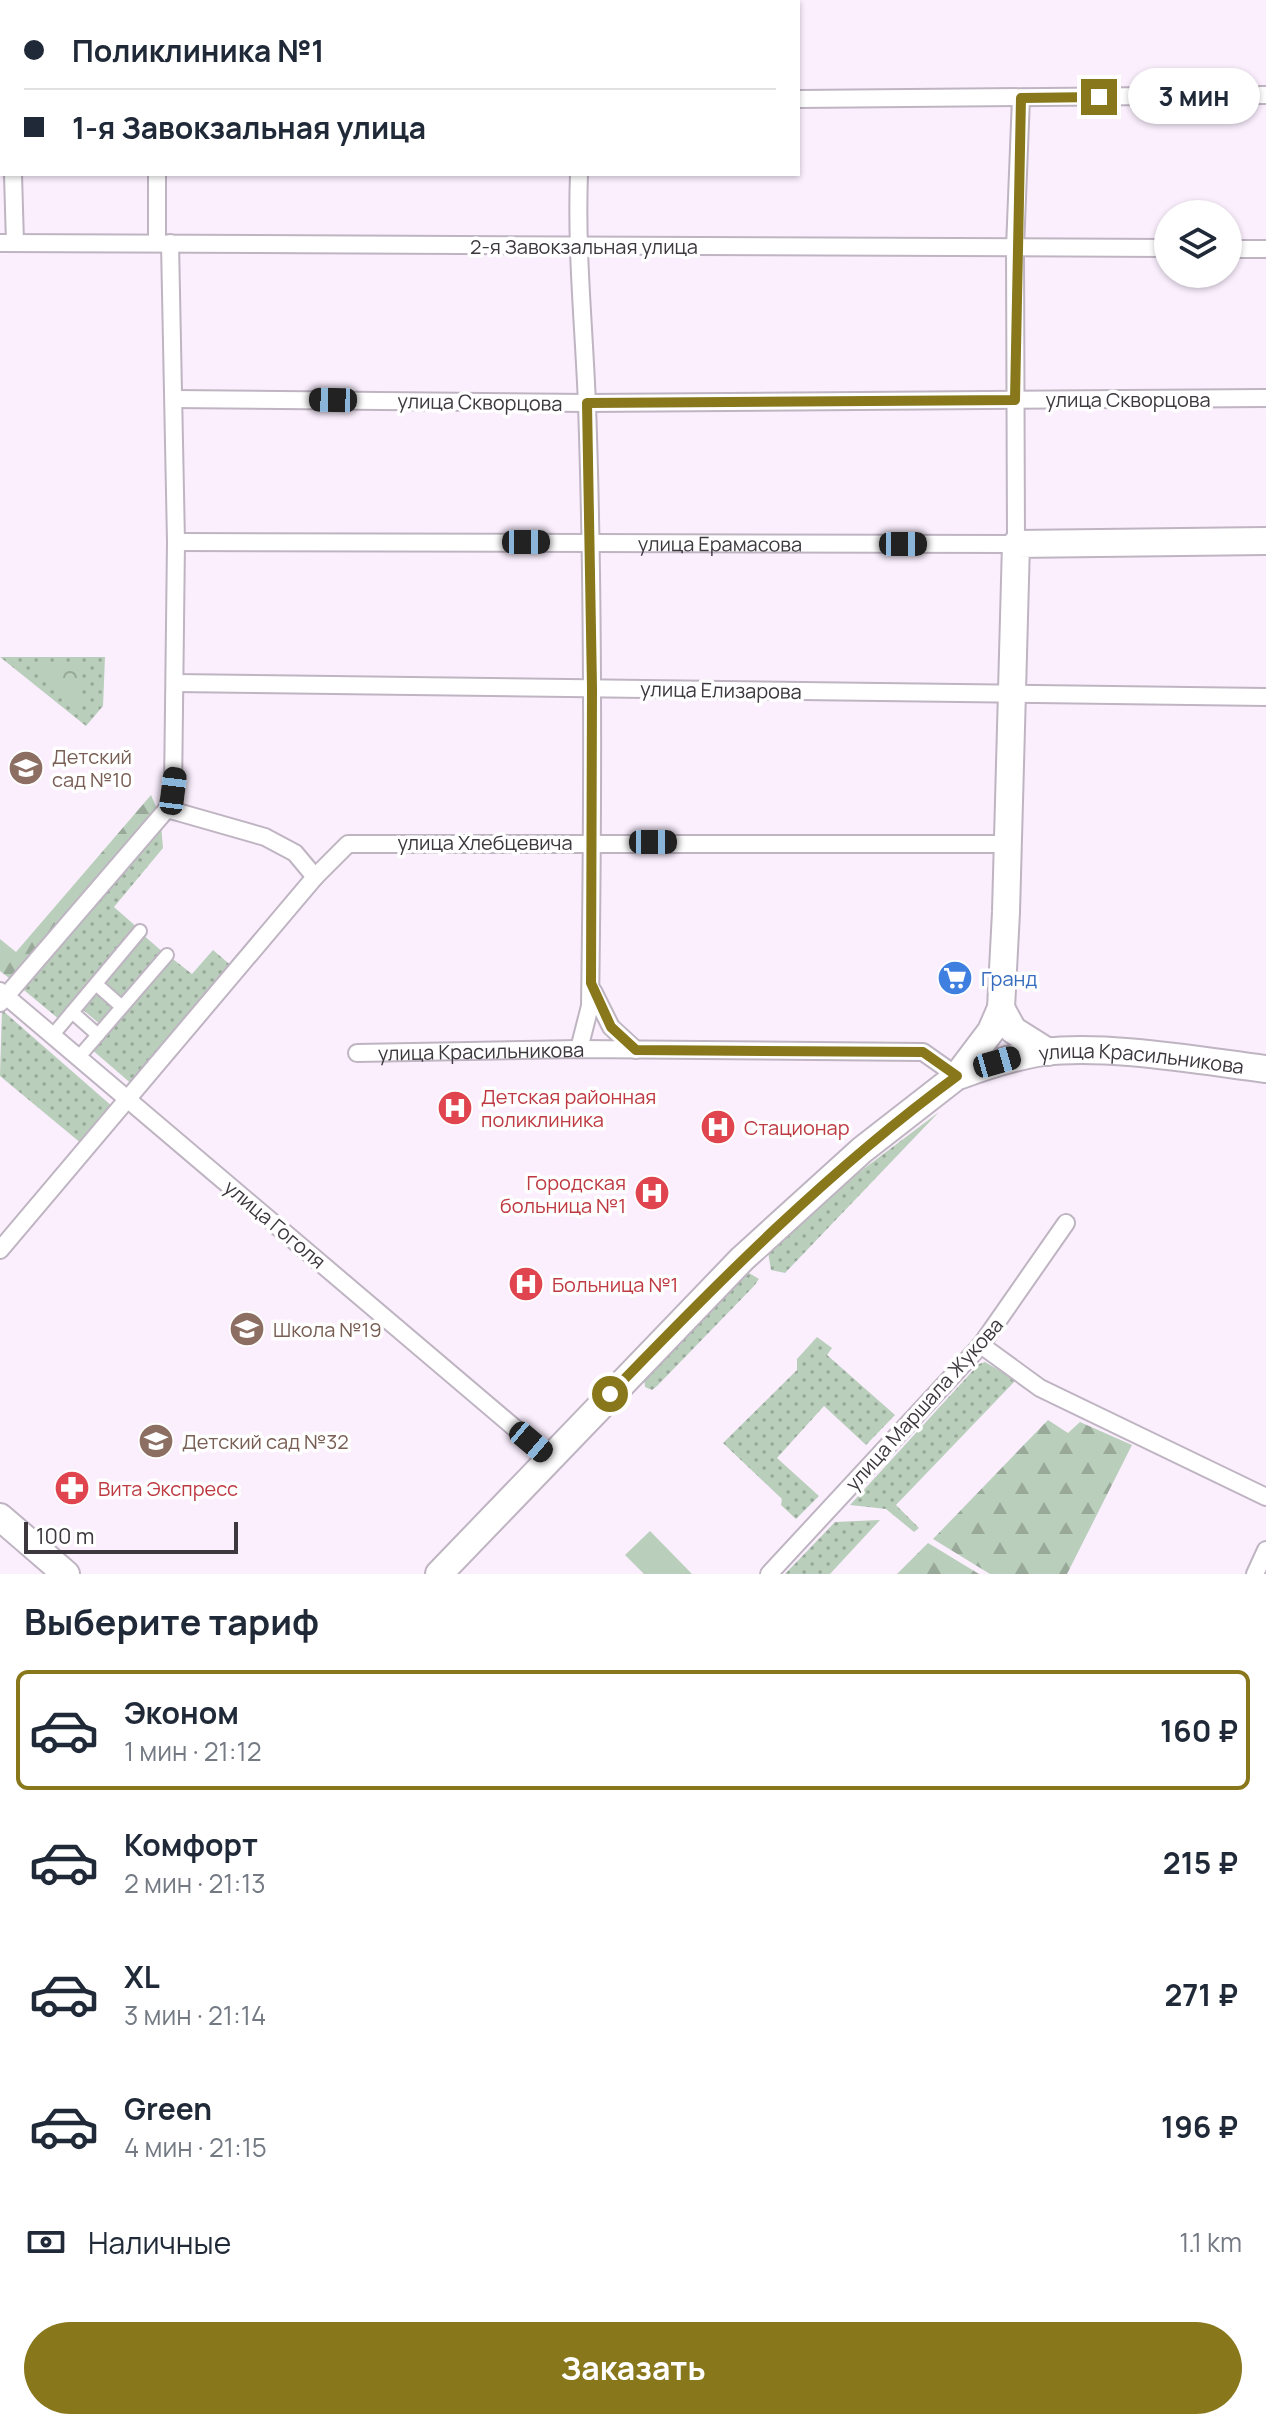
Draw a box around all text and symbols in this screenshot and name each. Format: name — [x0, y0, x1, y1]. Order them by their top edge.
text: Поликлиника №1 — [72, 30, 324, 71]
callout: 3 мин — [1127, 69, 1259, 125]
text: 3 мин — [1158, 78, 1230, 114]
route end — [1081, 79, 1117, 115]
text: 1-я Завокзальная улица — [72, 107, 426, 148]
map controls — [1154, 200, 1242, 288]
button: layers — [1154, 200, 1242, 288]
street label: 2-я Завокзальная улица — [470, 233, 698, 260]
street label: улица Скворцова — [1045, 386, 1211, 413]
street label: улица Скворцова — [397, 387, 563, 417]
car — [309, 388, 357, 412]
car — [502, 530, 550, 554]
street label: улица Ерамасова — [638, 530, 802, 557]
car — [879, 532, 927, 556]
street label: улица Елизарова — [640, 675, 802, 705]
place label: Детский сад №10 — [52, 743, 132, 793]
school or university icon: Детский сад №10 — [7, 749, 45, 787]
car — [158, 766, 188, 816]
street label: улица Хлебцевича — [397, 829, 573, 856]
car — [629, 830, 677, 854]
supermarket icon: Гранд — [936, 959, 974, 997]
place label: Гранд — [981, 965, 1037, 992]
street label: улица Красильникова — [378, 1035, 584, 1066]
street label: улица Красильникова — [1037, 1036, 1246, 1079]
car — [971, 1044, 1023, 1080]
place label: Детская районная поликлиника — [481, 1083, 656, 1133]
hospital icon: Детская районная поликлиника — [436, 1089, 474, 1127]
hospital icon: Стационар — [699, 1108, 737, 1146]
place label: Стационар — [744, 1114, 850, 1141]
place label: Городская больница №1 — [500, 1169, 626, 1219]
street label: улица Гоголя — [219, 1174, 331, 1274]
hospital icon: Городская больница №1 — [633, 1174, 671, 1212]
hospital icon: Больница №1 — [507, 1265, 545, 1303]
place label: Больница №1 — [552, 1271, 678, 1298]
school or university icon: Школа №19 — [228, 1310, 266, 1348]
street label: улица Маршала Жукова — [839, 1312, 1009, 1496]
place label: Школа №19 — [273, 1316, 382, 1343]
route start — [592, 1376, 628, 1412]
car — [505, 1417, 557, 1467]
school or university icon: Детский сад №32 — [137, 1422, 175, 1460]
place label: Детский сад №32 — [182, 1428, 349, 1455]
pharmacy icon: Вита Экспресс — [53, 1469, 91, 1507]
place label: Вита Экспресс — [98, 1475, 238, 1502]
scale bar — [24, 1518, 238, 1554]
text: 100 m — [36, 1521, 94, 1551]
text: Выберите тариф — [24, 1597, 319, 1646]
text: Эконом — [124, 1692, 239, 1733]
icon: car — [28, 1694, 100, 1766]
text: 160 ₽ — [1160, 1710, 1238, 1751]
text: 1 мин · 21:12 — [124, 1733, 261, 1769]
text: Комфорт — [124, 1824, 258, 1865]
icon: car — [28, 1826, 100, 1898]
text: 215 ₽ — [1163, 1842, 1238, 1883]
text: 2 мин · 21:13 — [124, 1865, 266, 1901]
text: XL — [124, 1956, 160, 1997]
icon: car — [28, 1958, 100, 2030]
text: 271 ₽ — [1164, 1974, 1238, 2015]
text: 3 мин · 21:14 — [124, 1997, 266, 2033]
text: Green — [124, 2088, 212, 2129]
icon: car — [28, 2090, 100, 2162]
text: 196 ₽ — [1161, 2106, 1238, 2147]
text: 4 мин · 21:15 — [124, 2129, 267, 2165]
icon: cash — [24, 2220, 68, 2264]
text: Наличные — [88, 2222, 231, 2263]
text: 1.1 km — [1179, 2224, 1242, 2260]
button: Заказать — [24, 2322, 1242, 2414]

